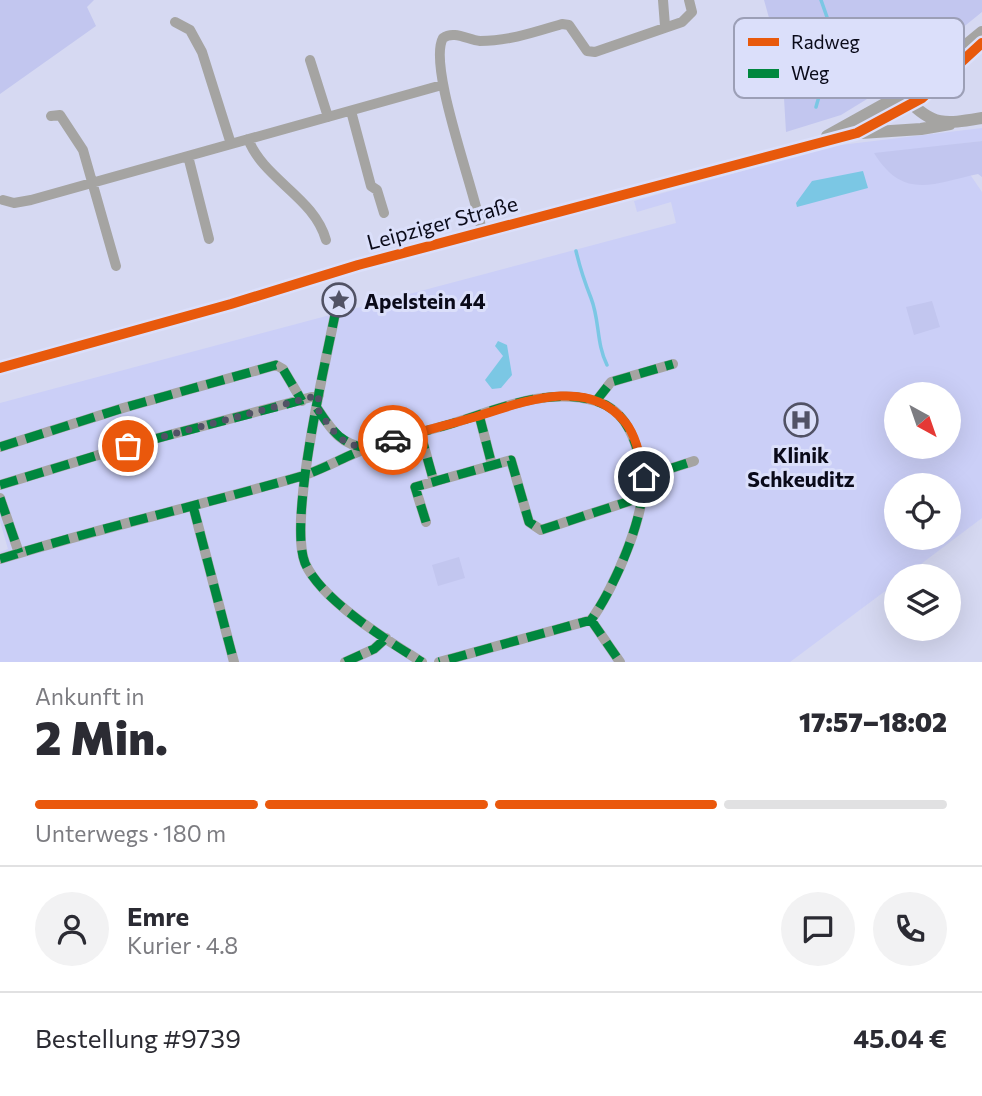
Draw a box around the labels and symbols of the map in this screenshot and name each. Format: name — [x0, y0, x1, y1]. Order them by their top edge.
legend — [734, 18, 964, 98]
text: Radweg — [791, 30, 860, 53]
text: Weg — [791, 61, 829, 84]
street label: Leipziger Straße — [364, 190, 520, 254]
place icon: Apelstein 44 — [320, 281, 358, 319]
place label: Apelstein 44 — [364, 288, 486, 313]
north arrow — [884, 382, 961, 458]
hospital icon: Klinik Schkeuditz — [782, 401, 820, 439]
courier — [358, 405, 428, 475]
pin — [98, 416, 158, 476]
place label: Klinik Schkeuditz — [747, 442, 855, 491]
pin — [614, 447, 674, 507]

